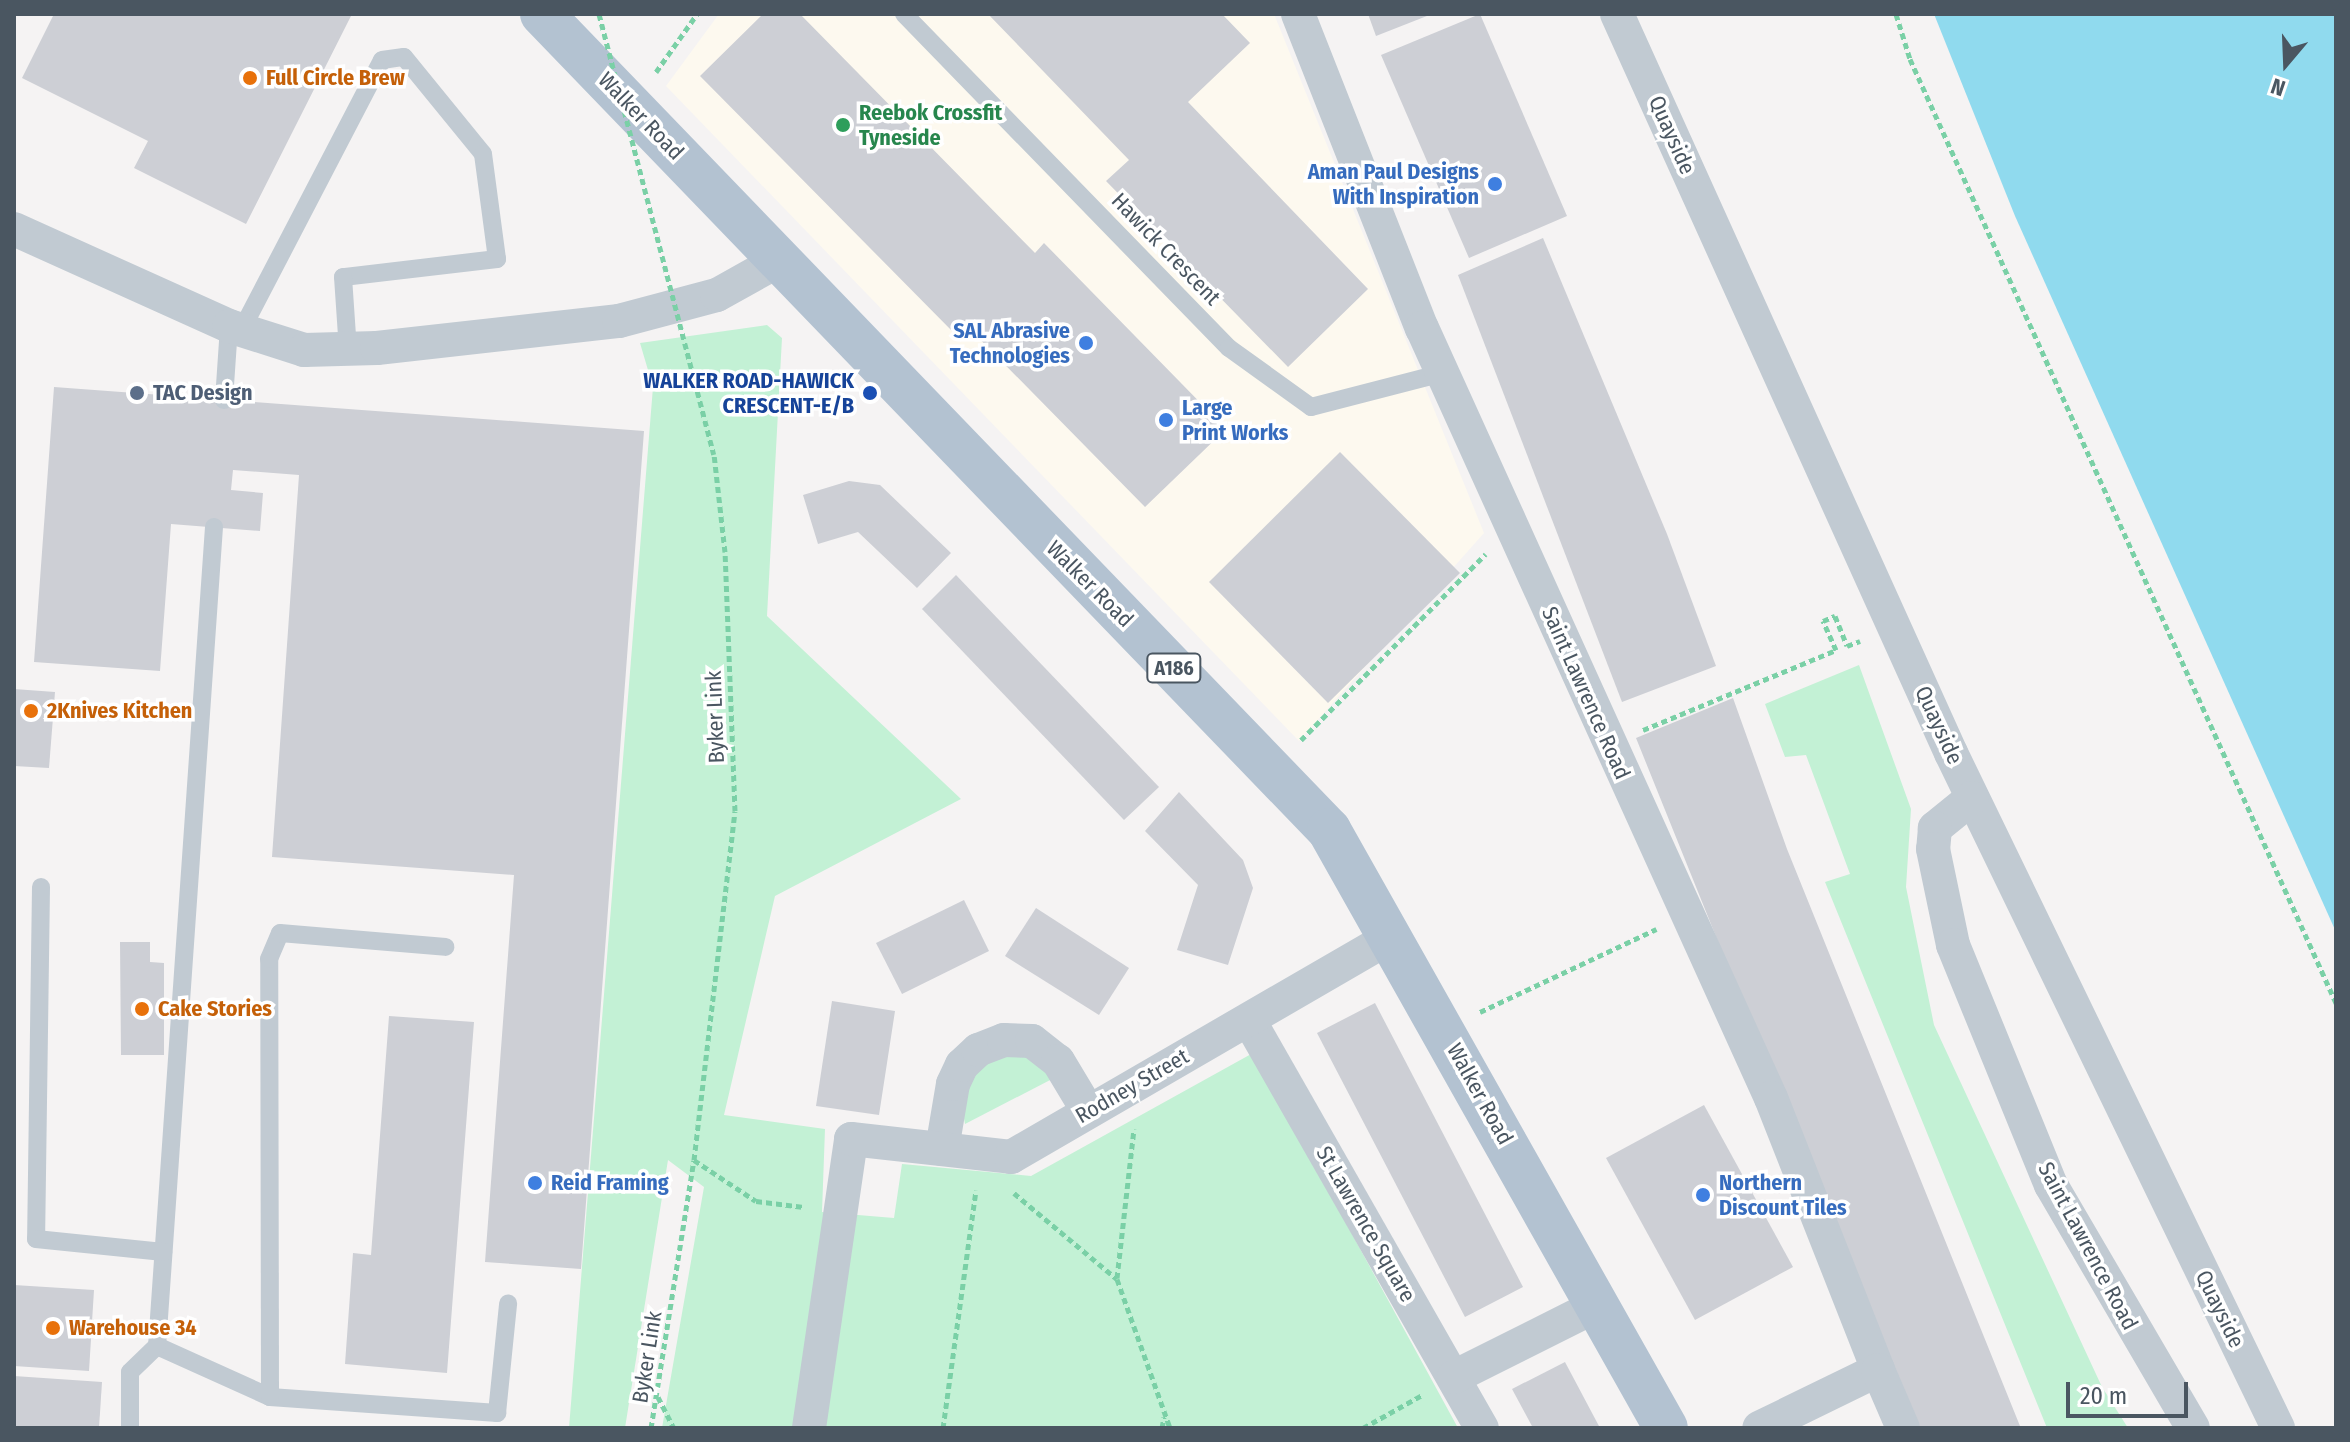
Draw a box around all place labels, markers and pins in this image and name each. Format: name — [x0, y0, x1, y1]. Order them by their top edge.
place label: Full Circle Brew — [266, 65, 405, 91]
marker: Full Circle Brew — [241, 69, 259, 87]
place label: Reebok Crossfit Tyneside — [859, 99, 1002, 150]
marker: Reebok Crossfit Tyneside — [834, 116, 852, 134]
place label: Aman Paul Designs With Inspiration — [1308, 158, 1479, 210]
marker: Aman Paul Designs With Inspiration — [1486, 175, 1504, 193]
place label: SAL Abrasive Technologies — [950, 317, 1070, 368]
marker: SAL Abrasive Technologies — [1077, 334, 1095, 352]
place label: WALKER ROAD-HAWICK CRESCENT-E/B — [643, 367, 854, 418]
place label: TAC Design — [153, 380, 253, 406]
marker: TAC Design — [128, 384, 146, 402]
marker: WALKER ROAD-HAWICK CRESCENT-E/B — [861, 384, 879, 402]
place label: Large Print Works — [1182, 394, 1288, 446]
marker: Large Print Works — [1157, 411, 1175, 429]
place label: 2Knives Kitchen — [47, 698, 192, 724]
marker: 2Knives Kitchen — [22, 702, 40, 720]
place label: Cake Stories — [158, 996, 272, 1022]
marker: Cake Stories — [133, 1000, 151, 1018]
place label: Northern Discount Tiles — [1719, 1169, 1847, 1220]
place label: Reid Framing — [551, 1170, 669, 1196]
marker: Reid Framing — [526, 1174, 544, 1192]
marker: Northern Discount Tiles — [1694, 1186, 1712, 1204]
place label: Warehouse 34 — [69, 1315, 197, 1341]
marker: Warehouse 34 — [44, 1319, 62, 1337]

